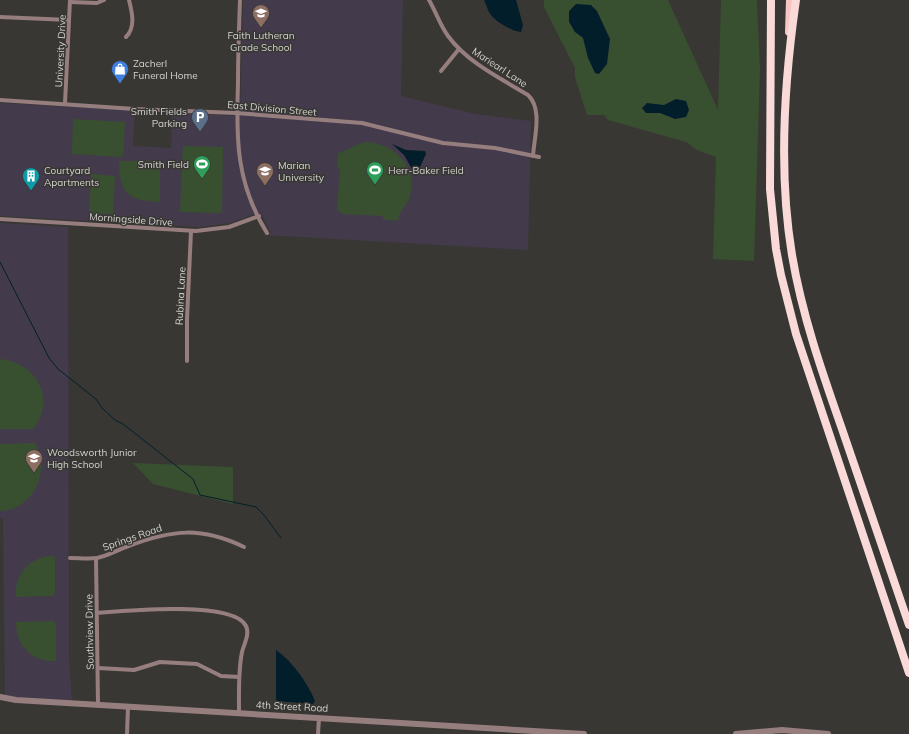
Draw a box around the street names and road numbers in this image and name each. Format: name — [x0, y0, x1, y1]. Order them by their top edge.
street label: University Drive — [52, 14, 69, 88]
street label: Mariearl Lane — [470, 45, 530, 90]
street label: East Division Street — [227, 98, 318, 119]
street label: Morningside Drive — [89, 210, 173, 229]
street label: Rubina Lane — [172, 267, 189, 325]
street label: Springs Road — [101, 521, 164, 554]
street label: Southview Drive — [82, 594, 97, 670]
street label: 4th Street Road — [255, 698, 329, 715]

